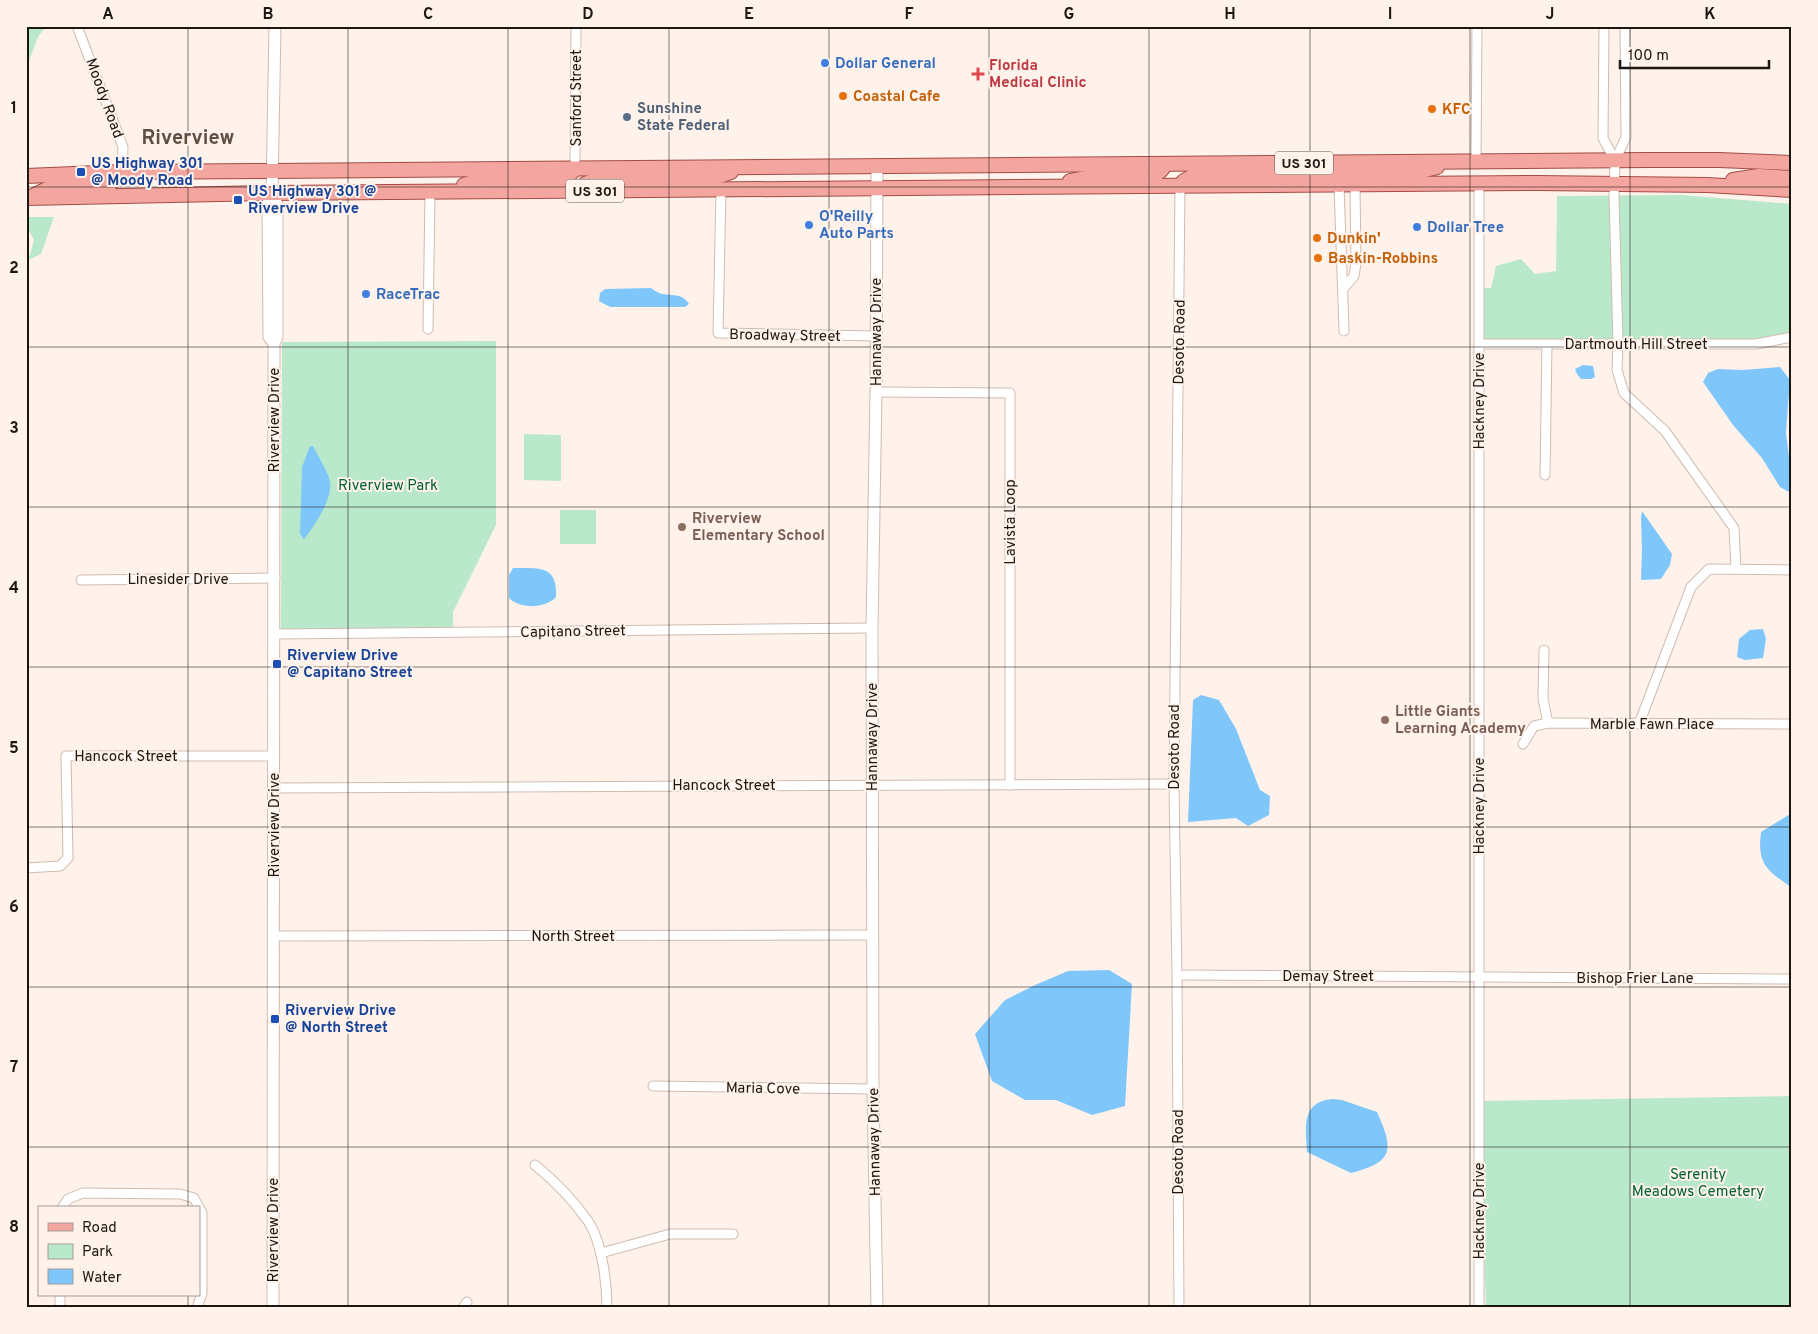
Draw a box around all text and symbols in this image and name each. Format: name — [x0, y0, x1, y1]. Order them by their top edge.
text: A — [102, 5, 114, 25]
text: B — [262, 5, 274, 25]
text: C — [423, 5, 433, 25]
text: D — [582, 5, 594, 25]
text: E — [744, 5, 754, 25]
text: F — [904, 5, 914, 25]
text: G — [1064, 5, 1074, 25]
text: H — [1224, 5, 1236, 25]
text: I — [1388, 5, 1392, 25]
text: J — [1546, 5, 1554, 25]
text: K — [1704, 5, 1716, 25]
scale bar — [1620, 38, 1769, 70]
text: 100 m — [1628, 47, 1669, 66]
street label: Sanford Street — [568, 49, 587, 147]
place label: Dollar General — [835, 55, 936, 74]
street label: Moody Road — [80, 56, 127, 141]
marker: Dollar General — [819, 57, 831, 69]
place label: Florida Medical Clinic — [989, 57, 1087, 93]
marker: Florida Medical Clinic — [971, 67, 985, 81]
place label: Coastal Cafe — [853, 88, 940, 107]
marker: Coastal Cafe — [837, 90, 849, 102]
text: 1 — [11, 99, 17, 119]
place label: Sunshine State Federal — [637, 100, 730, 136]
place label: KFC — [1442, 101, 1471, 120]
marker: KFC — [1426, 103, 1438, 115]
marker: Sunshine State Federal — [621, 111, 633, 123]
district label: Riverview — [142, 126, 234, 152]
road number: US 301 — [1275, 152, 1333, 174]
place label: US Highway 301 @ Moody Road — [91, 155, 203, 191]
marker: US Highway 301 @ Moody Road — [75, 166, 87, 178]
road number: US 301 — [566, 180, 624, 202]
place label: US Highway 301 @ Riverview Drive — [248, 183, 377, 219]
marker: US Highway 301 @ Riverview Drive — [232, 194, 244, 206]
place label: O'Reilly Auto Parts — [819, 208, 894, 244]
marker: O'Reilly Auto Parts — [803, 219, 815, 231]
place label: Dollar Tree — [1427, 219, 1504, 238]
marker: Dollar Tree — [1411, 221, 1423, 233]
place label: Dunkin' — [1327, 230, 1381, 249]
marker: Dunkin' — [1311, 232, 1323, 244]
place label: Baskin-Robbins — [1328, 250, 1438, 269]
marker: Baskin-Robbins — [1312, 252, 1324, 264]
text: 2 — [9, 259, 19, 279]
street label: Hannaway Drive — [868, 278, 887, 386]
place label: RaceTrac — [376, 286, 440, 305]
marker: RaceTrac — [360, 288, 372, 300]
street label: Desoto Road — [1170, 299, 1191, 385]
street label: Broadway Street — [729, 326, 841, 347]
street label: Dartmouth Hill Street — [1564, 336, 1708, 355]
street label: Hackney Drive — [1471, 352, 1490, 450]
street label: Riverview Drive — [266, 368, 285, 472]
text: 3 — [9, 419, 19, 439]
park label: Riverview Park — [338, 477, 438, 496]
street label: Lavista Loop — [1002, 479, 1021, 565]
place label: Riverview Elementary School — [692, 510, 825, 546]
marker: Riverview Elementary School — [676, 521, 688, 533]
street label: Linesider Drive — [127, 571, 229, 590]
text: 4 — [9, 579, 19, 599]
street label: Capitano Street — [520, 622, 626, 643]
place label: Riverview Drive @ Capitano Street — [287, 647, 413, 683]
marker: Riverview Drive @ Capitano Street — [271, 658, 283, 670]
street label: Hannaway Drive — [864, 683, 883, 791]
place label: Little Giants Learning Academy — [1395, 703, 1526, 739]
street label: Desoto Road — [1166, 704, 1185, 790]
marker: Little Giants Learning Academy — [1379, 714, 1391, 726]
street label: Marble Fawn Place — [1590, 716, 1714, 735]
text: 5 — [9, 739, 19, 759]
street label: Hancock Street — [74, 748, 178, 767]
street label: Hackney Drive — [1471, 757, 1490, 855]
street label: Riverview Drive — [266, 773, 285, 877]
street label: Hancock Street — [672, 777, 776, 796]
text: 6 — [9, 898, 19, 918]
street label: North Street — [531, 928, 615, 947]
street label: Demay Street — [1282, 968, 1374, 987]
street label: Bishop Frier Lane — [1576, 970, 1694, 989]
place label: Riverview Drive @ North Street — [285, 1002, 396, 1038]
marker: Riverview Drive @ North Street — [269, 1013, 281, 1025]
text: 7 — [10, 1058, 18, 1078]
street label: Maria Cove — [726, 1079, 800, 1100]
street label: Hannaway Drive — [865, 1088, 886, 1196]
street label: Desoto Road — [1170, 1109, 1189, 1195]
street label: Hackney Drive — [1471, 1162, 1490, 1260]
park label: Serenity Meadows Cemetery — [1632, 1166, 1764, 1202]
street label: Riverview Drive — [265, 1178, 284, 1282]
legend — [38, 1206, 200, 1296]
text: 8 — [9, 1218, 19, 1238]
text: Road — [82, 1219, 117, 1238]
text: Park — [82, 1243, 113, 1262]
text: Water — [82, 1269, 122, 1288]

